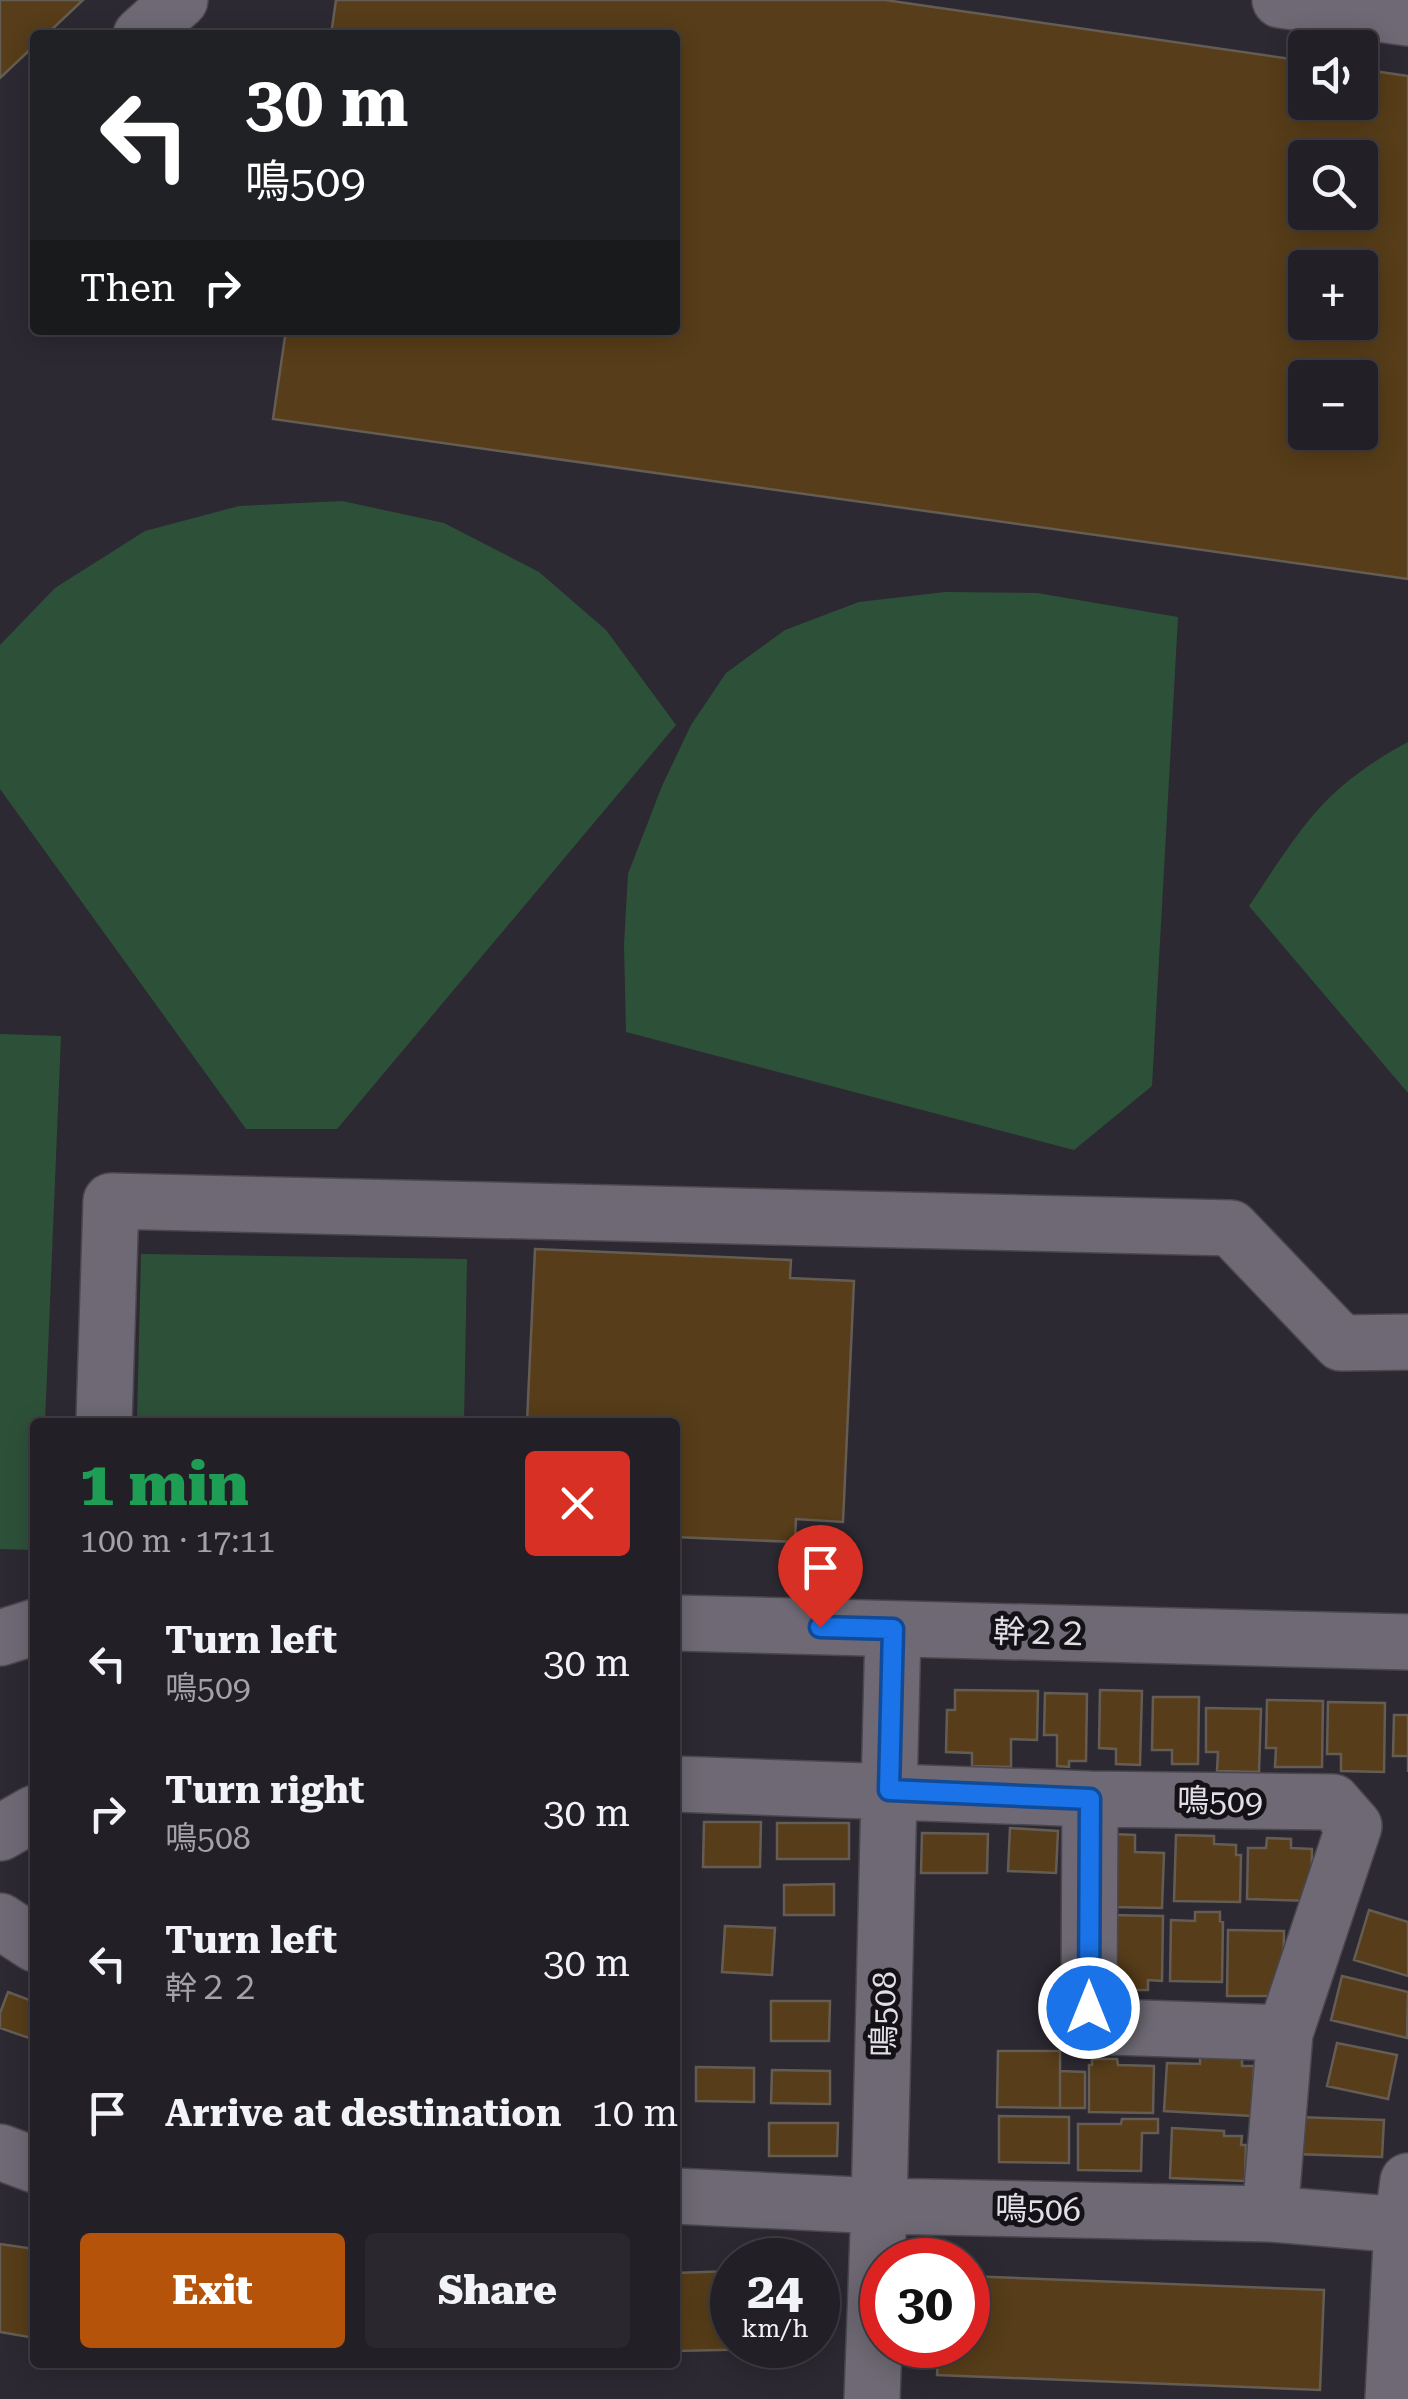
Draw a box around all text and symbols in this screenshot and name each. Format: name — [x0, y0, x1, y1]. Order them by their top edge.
map controls — [1288, 30, 1378, 450]
button: sound — [1288, 30, 1378, 120]
text: 30 m — [245, 61, 409, 143]
icon: left — [80, 70, 210, 200]
button: search — [1288, 140, 1378, 230]
text: 鳴509 — [245, 155, 366, 208]
button: + — [1288, 250, 1378, 340]
icon: right — [195, 260, 250, 315]
text: Then — [80, 266, 175, 310]
button: − — [1288, 360, 1378, 450]
text: 1 min — [80, 1449, 249, 1520]
button: close — [525, 1451, 630, 1556]
text: 100 m · 17:11 — [80, 1522, 275, 1560]
pin — [778, 1525, 863, 1628]
icon: arrive — [793, 1540, 848, 1595]
street label: 幹２２ — [992, 1612, 1090, 1654]
text: Turn left — [165, 1618, 337, 1662]
icon: left — [80, 1636, 135, 1691]
text: 30 m — [543, 1641, 630, 1685]
text: 鳴509 — [165, 1669, 251, 1707]
text: Turn right — [165, 1768, 364, 1812]
street label: 鳴509 — [1177, 1781, 1263, 1821]
icon: right — [80, 1786, 135, 1841]
text: 30 m — [543, 1791, 630, 1835]
text: 鳴508 — [165, 1819, 251, 1857]
text: Turn left — [165, 1918, 337, 1962]
icon: left — [80, 1936, 135, 1991]
text: 30 m — [543, 1941, 630, 1985]
position arrow — [1037, 1956, 1141, 2060]
text: 幹２２ — [165, 1969, 261, 2007]
street label: 鳴508 — [864, 1971, 904, 2057]
icon: arrive — [80, 2086, 135, 2141]
text: Arrive at destination — [165, 2091, 561, 2135]
text: 10 m — [591, 2091, 678, 2135]
street label: 鳴506 — [995, 2189, 1081, 2229]
button: Exit — [80, 2233, 345, 2348]
button: Share — [365, 2233, 630, 2348]
speed limit sign: 30 — [860, 2238, 990, 2368]
text: 24 — [747, 2262, 803, 2320]
text: km/h — [742, 2314, 808, 2343]

